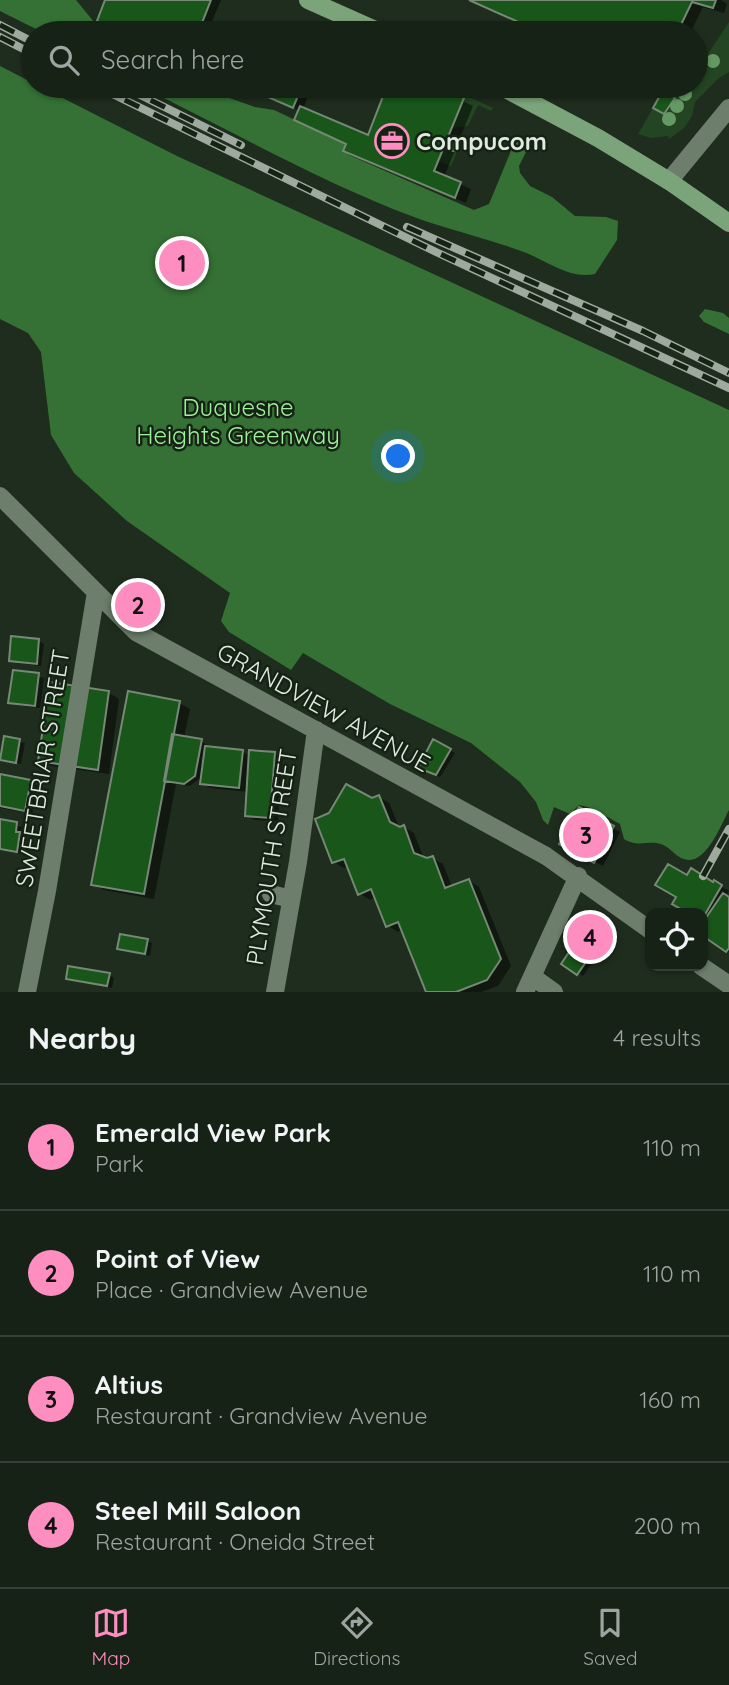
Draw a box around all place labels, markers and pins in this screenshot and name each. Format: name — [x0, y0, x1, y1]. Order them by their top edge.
office icon: Compucom — [373, 122, 411, 160]
place label: Compucom — [416, 126, 547, 156]
pin: 1 — [159, 237, 205, 289]
pin: 2 — [115, 579, 161, 631]
pin: 3 — [563, 809, 609, 861]
pin: 4 — [567, 911, 613, 963]

